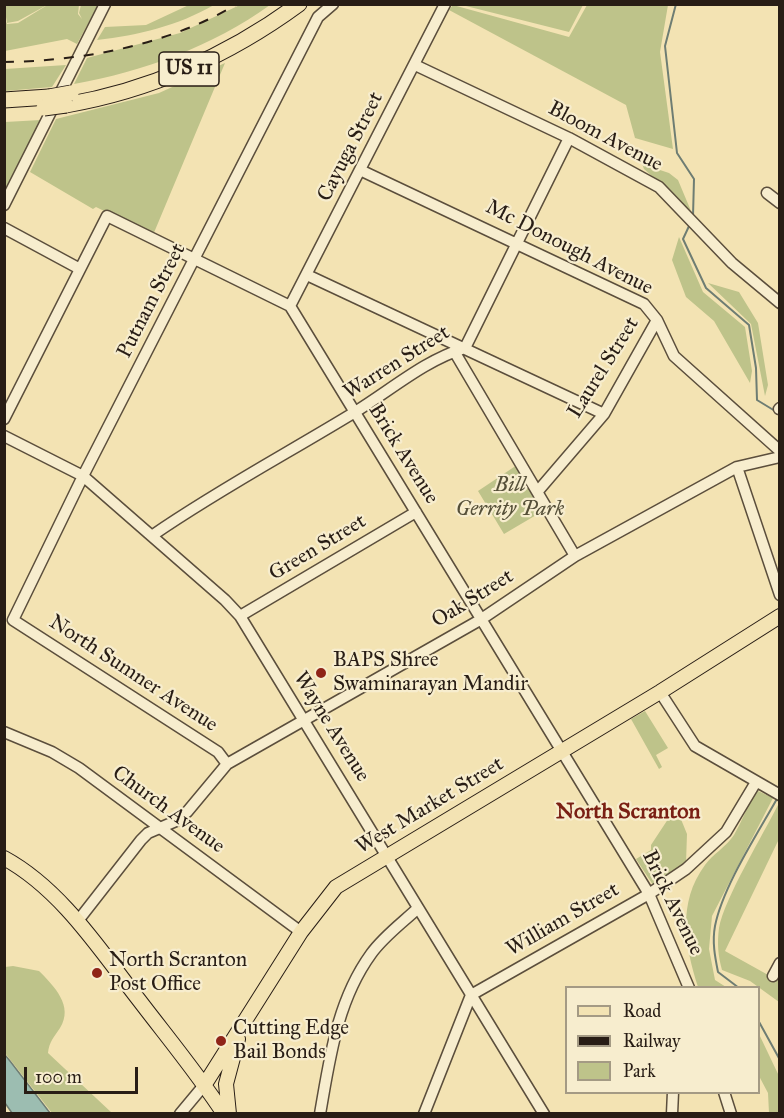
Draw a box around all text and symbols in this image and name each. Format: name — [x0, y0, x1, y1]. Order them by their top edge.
road number: US 11 — [159, 52, 219, 86]
street label: Cayuga Street — [313, 88, 389, 206]
street label: Bloom Avenue — [543, 96, 667, 178]
street label: Mc Donough Avenue — [481, 195, 657, 301]
street label: Putnam Street — [112, 239, 192, 363]
street label: Laurel Street — [563, 313, 645, 423]
street label: Warren Street — [339, 320, 455, 406]
street label: Brick Avenue — [362, 399, 444, 509]
park label: Bill Gerrity Park — [456, 473, 564, 523]
street label: Green Street — [265, 509, 371, 587]
street label: Oak Street — [428, 564, 518, 634]
street label: North Sumner Avenue — [44, 610, 222, 738]
place label: BAPS Shree Swaminarayan Mandir — [333, 648, 528, 698]
marker: BAPS Shree Swaminarayan Mandir — [314, 666, 328, 680]
street label: Wayne Avenue — [287, 667, 375, 787]
street label: West Market Street — [351, 752, 509, 860]
street label: Church Avenue — [107, 761, 229, 859]
district label: North Scranton — [556, 800, 700, 826]
street label: Brick Avenue — [636, 846, 708, 960]
street label: William Street — [502, 878, 624, 962]
place label: North Scranton Post Office — [109, 948, 247, 998]
marker: North Scranton Post Office — [90, 966, 104, 980]
legend — [565, 986, 760, 1094]
text: Road — [623, 1000, 661, 1022]
place label: Cutting Edge Bail Bonds — [233, 1016, 349, 1066]
text: Railway — [623, 1030, 680, 1052]
marker: Cutting Edge Bail Bonds — [214, 1034, 228, 1048]
scale bar — [27, 1055, 141, 1093]
text: Park — [623, 1060, 656, 1082]
text: 100 m — [35, 1066, 82, 1088]

